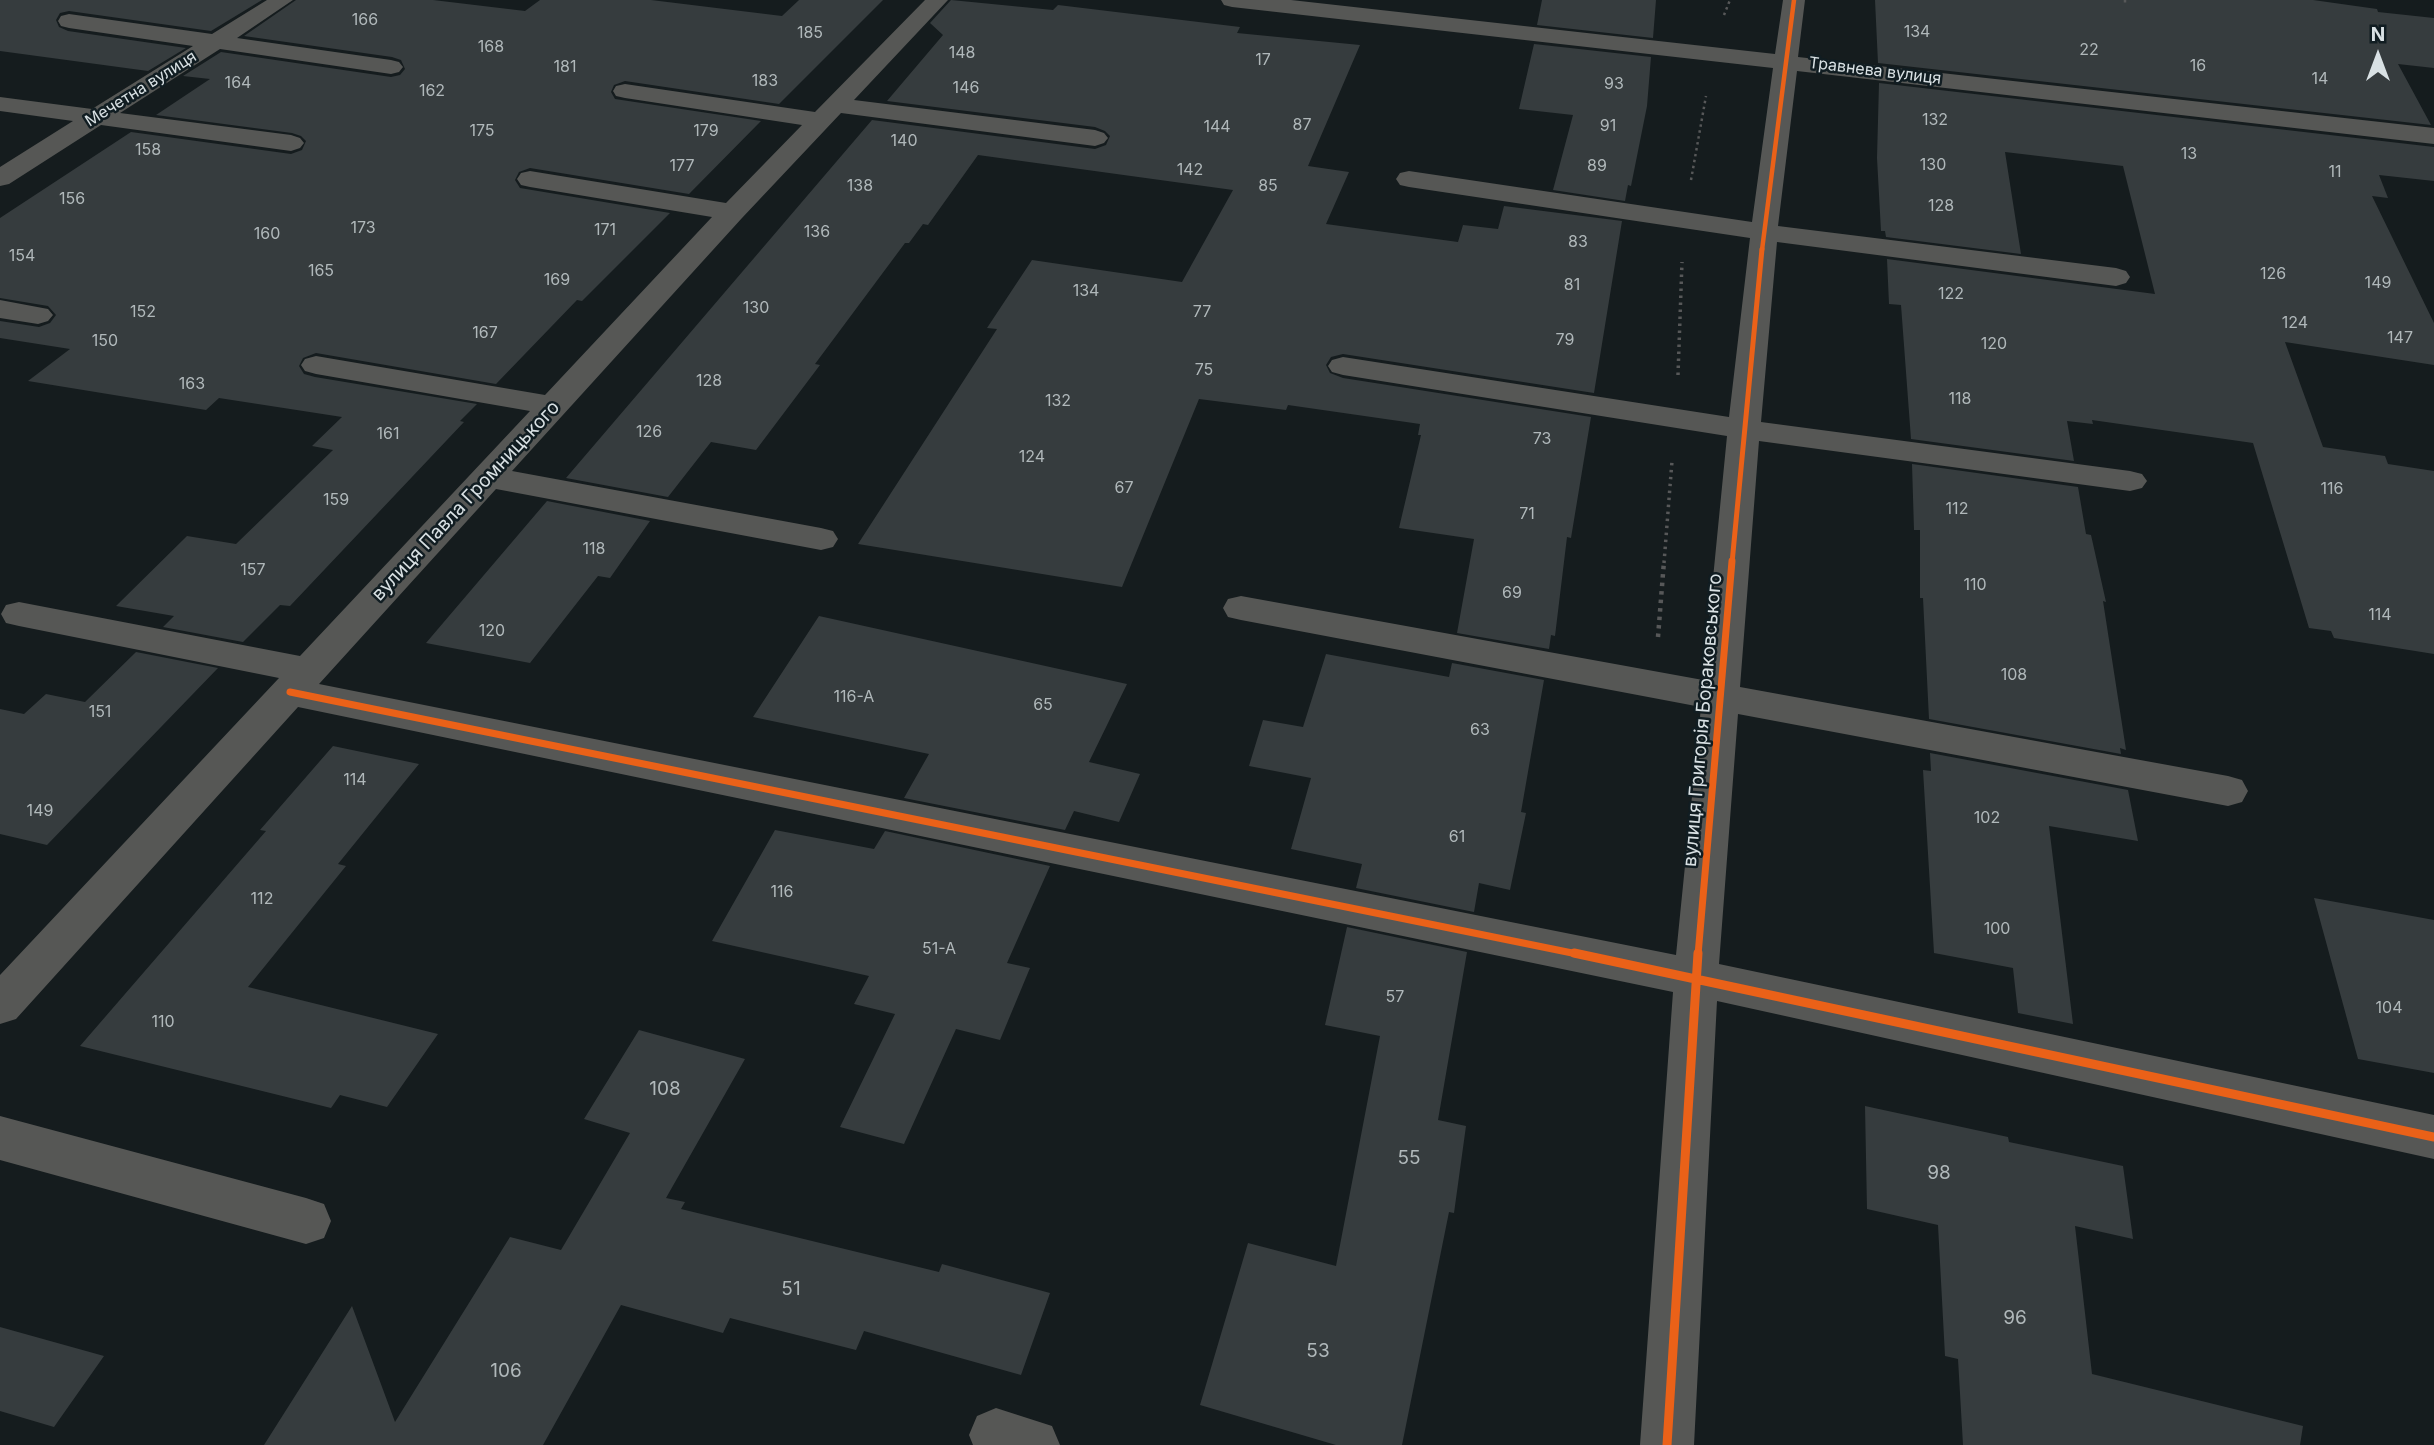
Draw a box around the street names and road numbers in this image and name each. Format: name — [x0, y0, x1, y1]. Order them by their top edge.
street label: Мечетна вулиця — [82, 47, 200, 131]
street label: Травнева вулиця — [1808, 53, 1942, 89]
street label: вулиця Павла Громницького — [367, 396, 565, 606]
street label: вулиця Григорія Бораковського — [1679, 572, 1727, 868]

